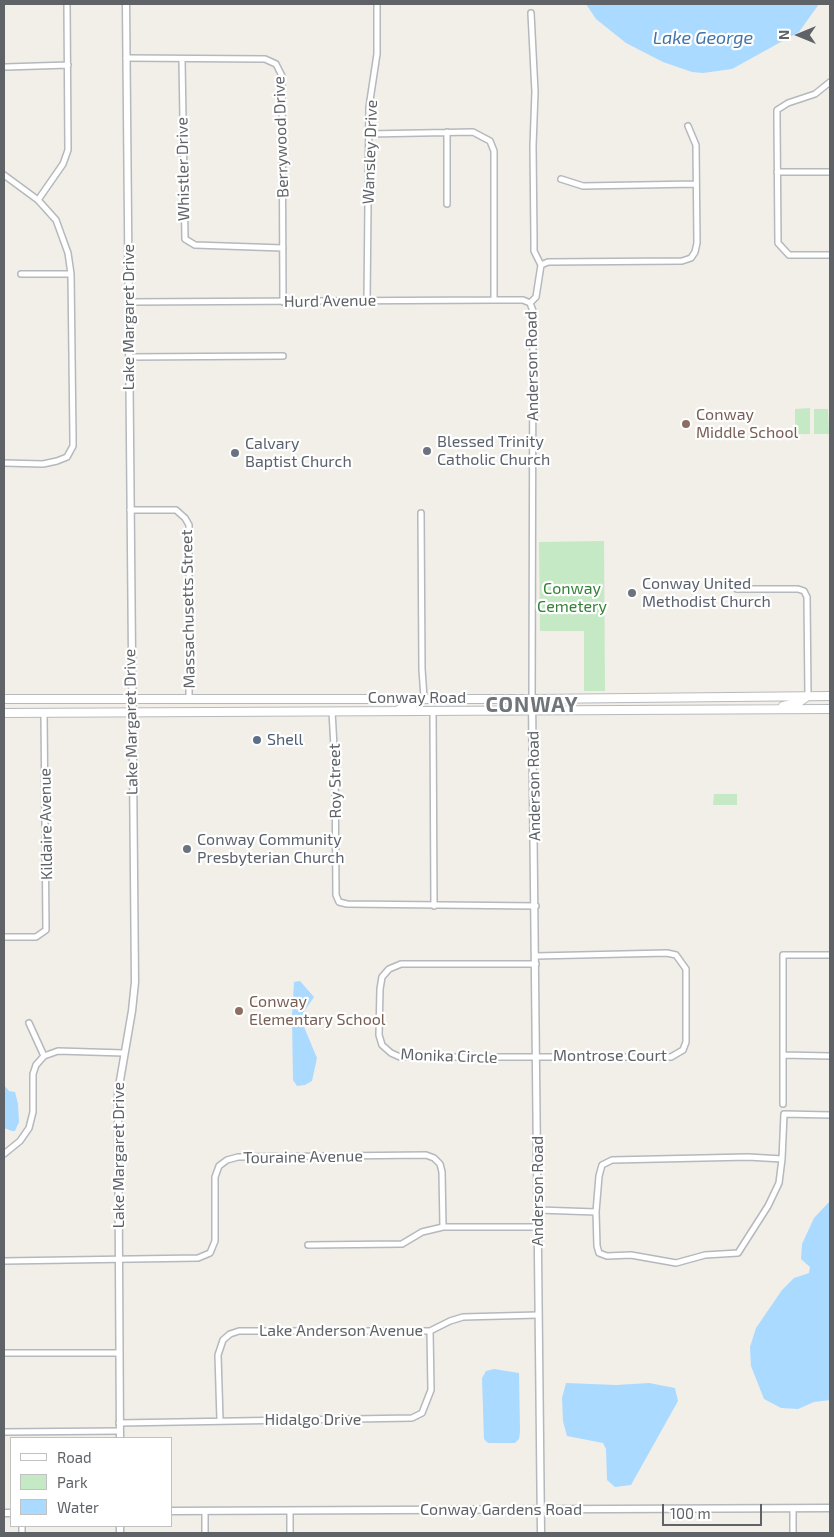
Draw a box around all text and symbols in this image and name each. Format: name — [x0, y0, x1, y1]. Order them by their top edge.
north arrow — [774, 10, 824, 60]
water label: Lake George — [653, 27, 753, 49]
text: N — [775, 30, 792, 40]
street label: Berrywood Drive — [269, 76, 293, 198]
street label: Wansley Drive — [359, 99, 381, 205]
street label: Whistler Drive — [172, 117, 194, 221]
street label: Lake Margaret Drive — [119, 244, 139, 390]
street label: Hurd Avenue — [284, 291, 376, 311]
street label: Anderson Road — [521, 311, 543, 421]
place label: Conway Middle School — [696, 405, 798, 443]
marker: Conway Middle School — [680, 418, 692, 430]
place label: Blessed Trinity Catholic Church — [437, 432, 550, 470]
place label: Calvary Baptist Church — [245, 434, 352, 472]
marker: Blessed Trinity Catholic Church — [421, 445, 433, 457]
marker: Calvary Baptist Church — [229, 447, 241, 459]
street label: Massachusetts Street — [177, 529, 199, 689]
place label: Conway United Methodist Church — [642, 574, 771, 612]
park label: Conway Cemetery — [537, 579, 607, 617]
marker: Conway United Methodist Church — [626, 587, 638, 599]
street label: Lake Margaret Drive — [120, 649, 142, 795]
street label: Conway Road — [368, 688, 466, 708]
district label: CONWAY — [485, 692, 579, 718]
place label: Shell — [267, 730, 303, 750]
street label: Anderson Road — [523, 731, 545, 841]
marker: Shell — [251, 734, 263, 746]
street label: Roy Street — [325, 743, 345, 819]
street label: Kildaire Avenue — [35, 768, 57, 880]
place label: Conway Community Presbyterian Church — [197, 830, 344, 868]
marker: Conway Community Presbyterian Church — [181, 843, 193, 855]
place label: Conway Elementary School — [249, 992, 386, 1030]
marker: Conway Elementary School — [233, 1005, 245, 1017]
street label: Monika Circle — [400, 1045, 498, 1067]
street label: Montrose Court — [553, 1046, 667, 1066]
street label: Lake Margaret Drive — [109, 1082, 129, 1228]
street label: Anderson Road — [528, 1136, 548, 1246]
street label: Touraine Avenue — [243, 1146, 363, 1168]
street label: Lake Anderson Avenue — [259, 1321, 423, 1341]
street label: Hidalgo Drive — [265, 1410, 361, 1430]
legend — [10, 1437, 172, 1527]
text: Road — [57, 1448, 92, 1466]
text: Park — [57, 1473, 88, 1491]
scale bar — [664, 1494, 764, 1526]
text: Water — [57, 1498, 99, 1516]
street label: Conway Gardens Road — [420, 1500, 582, 1520]
text: 100 m — [670, 1504, 711, 1522]

